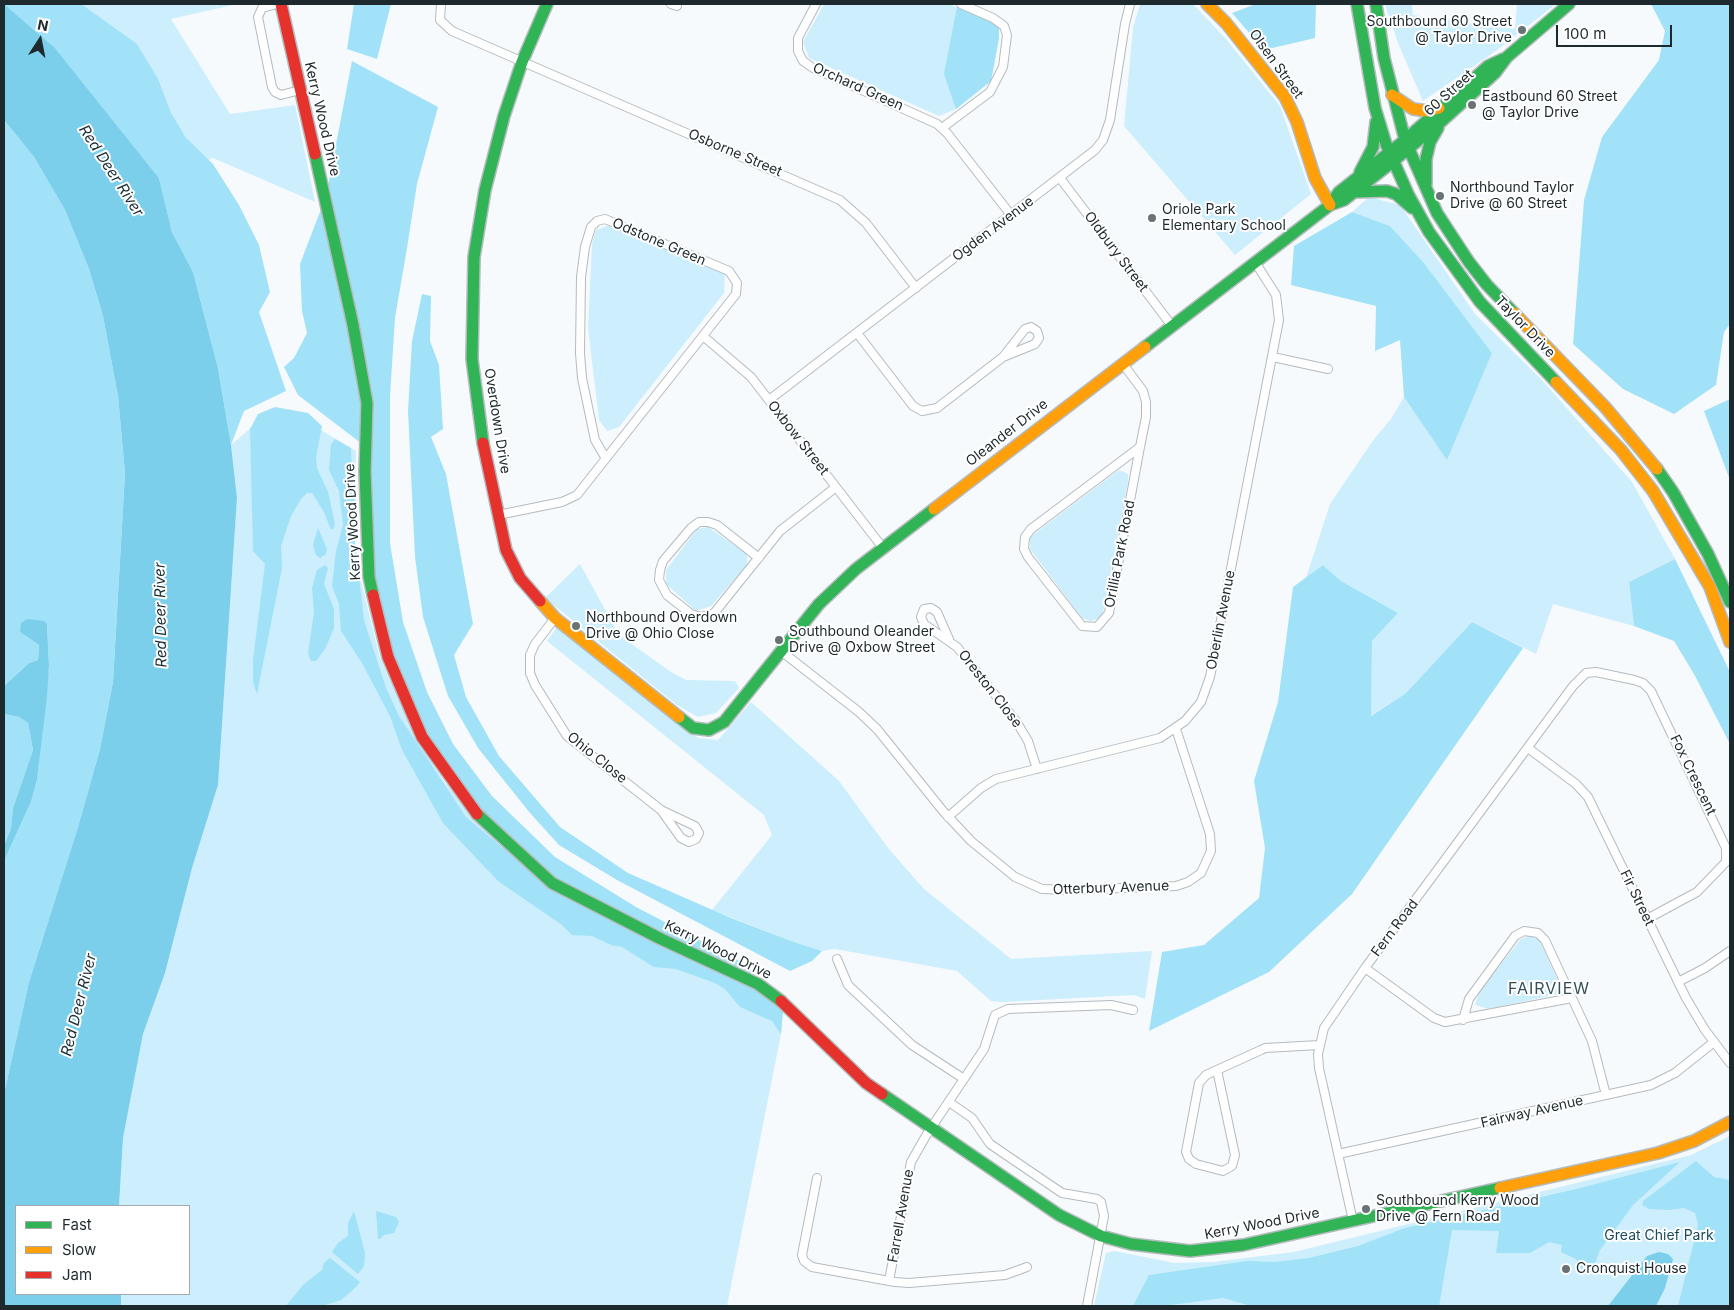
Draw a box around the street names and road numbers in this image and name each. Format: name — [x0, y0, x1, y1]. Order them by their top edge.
street label: Olsen Street — [1245, 26, 1307, 102]
street label: Orchard Green — [810, 59, 906, 115]
street label: Kerry Wood Drive — [301, 60, 343, 178]
street label: 60 Street — [1421, 66, 1477, 120]
street label: Osborne Street — [685, 126, 785, 180]
street label: Ogden Avenue — [949, 193, 1037, 265]
street label: Oldbury Street — [1080, 208, 1152, 296]
street label: Odstone Green — [610, 215, 708, 269]
street label: Taylor Drive — [1491, 293, 1559, 361]
street label: Overdown Drive — [480, 367, 514, 475]
street label: Oleander Drive — [963, 396, 1051, 470]
street label: Oxbow Street — [764, 397, 832, 479]
street label: Kerry Wood Drive — [342, 463, 364, 581]
street label: Orillia Park Road — [1101, 499, 1139, 609]
street label: Oberlin Avenue — [1203, 569, 1239, 671]
street label: Oreston Close — [954, 647, 1026, 731]
street label: Ohio Close — [564, 729, 630, 787]
street label: Fox Crescent — [1666, 732, 1720, 818]
street label: Fir Street — [1616, 867, 1658, 929]
street label: Otterbury Avenue — [1053, 878, 1169, 898]
street label: Fern Road — [1368, 896, 1422, 960]
street label: Kerry Wood Drive — [662, 917, 774, 983]
street label: Fairway Avenue — [1479, 1092, 1585, 1132]
street label: Farrell Avenue — [885, 1168, 917, 1264]
street label: Kerry Wood Drive — [1203, 1205, 1321, 1243]

